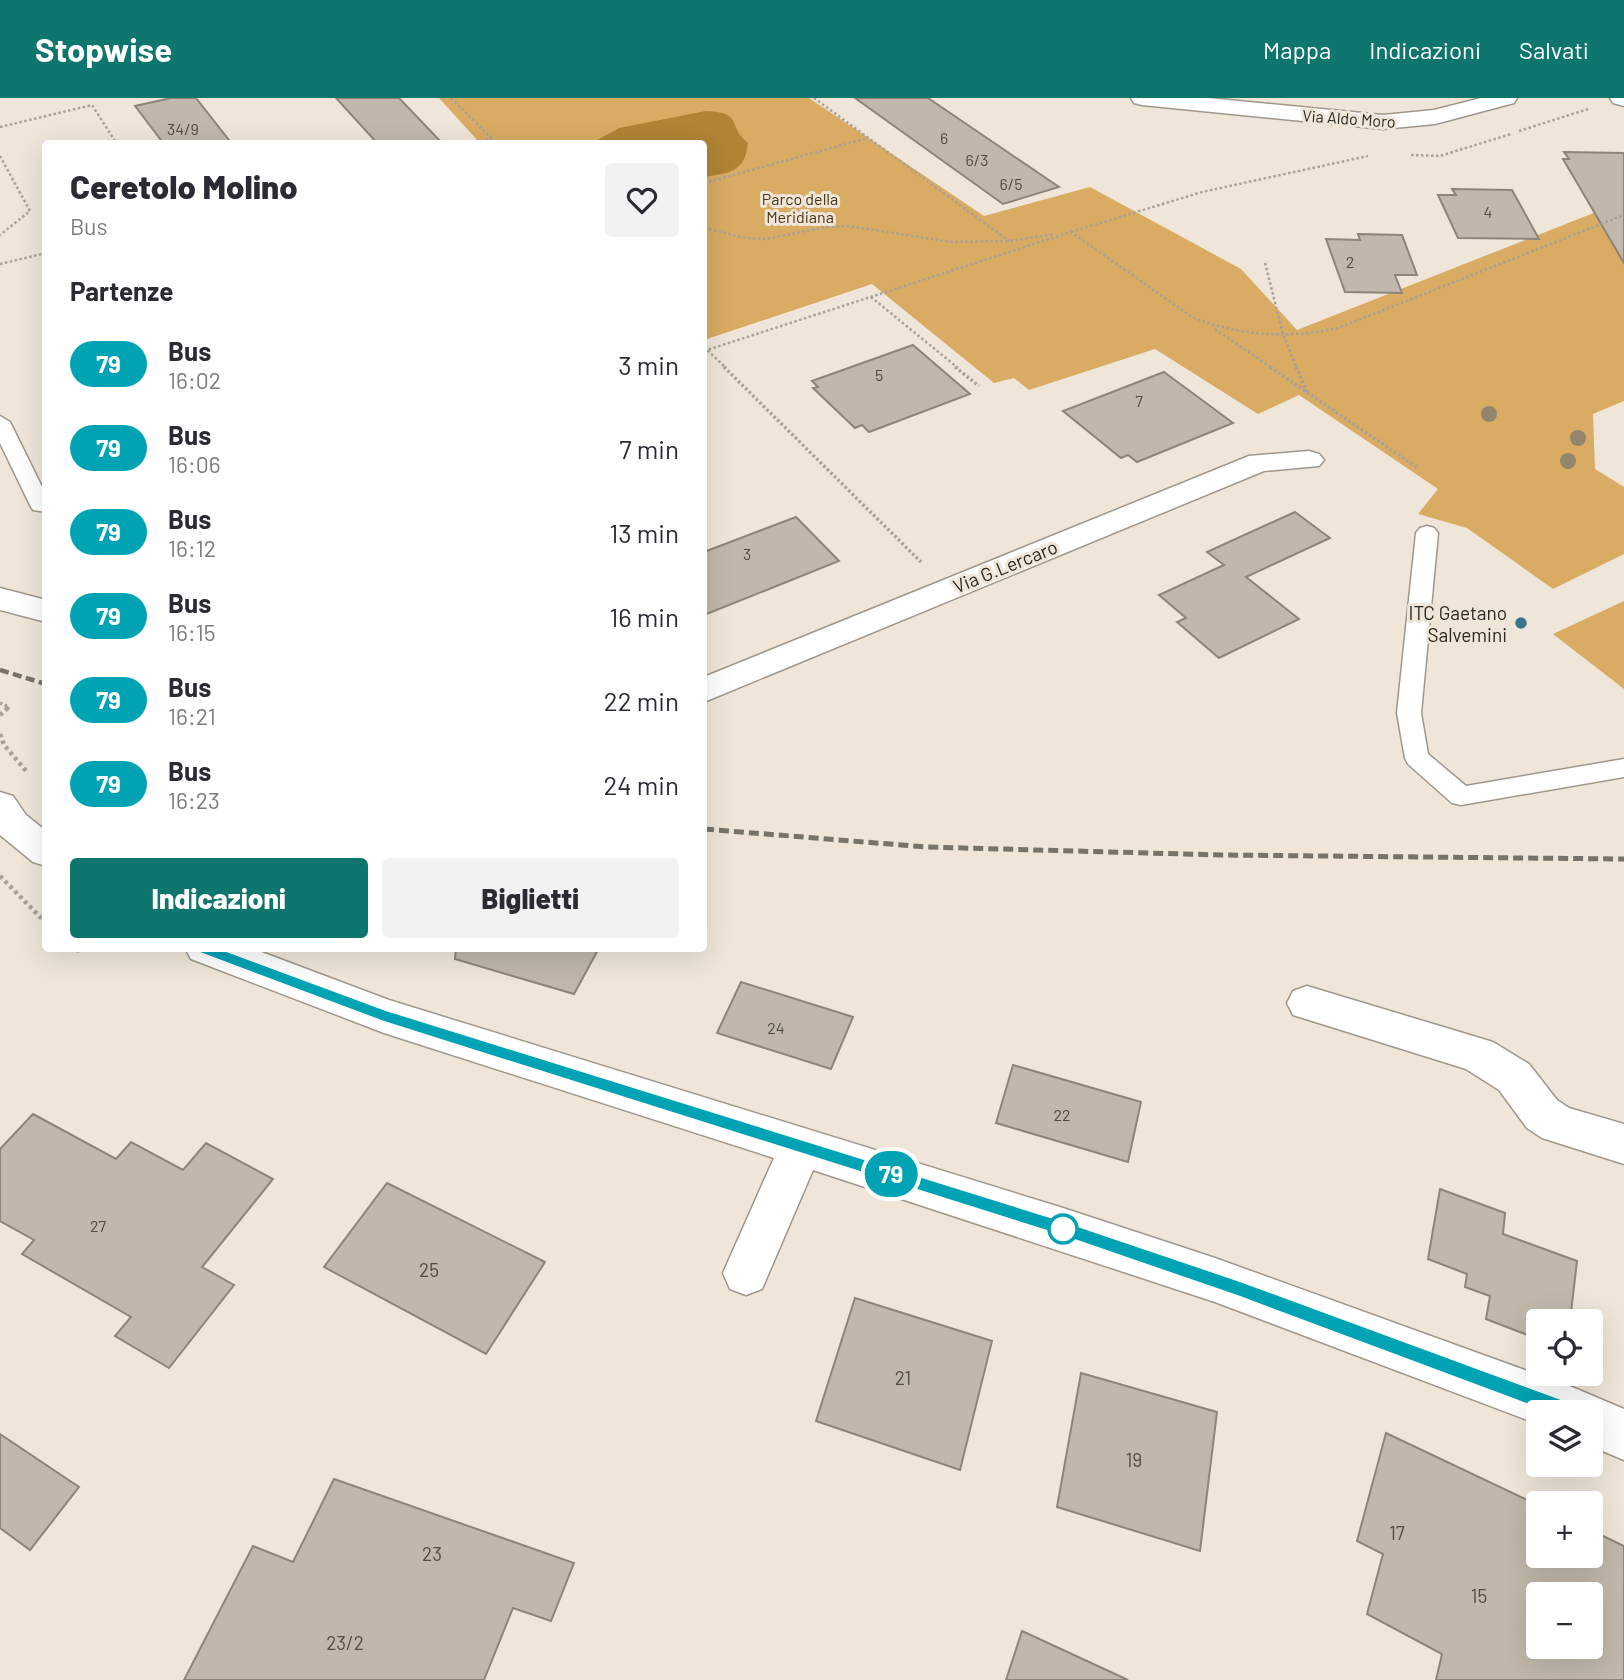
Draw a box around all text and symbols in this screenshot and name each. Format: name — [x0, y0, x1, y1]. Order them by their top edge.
text: Stopwise — [35, 29, 172, 69]
text: Mappa — [1263, 35, 1331, 64]
text: Indicazioni — [1369, 35, 1481, 64]
text: Salvati — [1519, 35, 1589, 64]
street label: Via Aldo Moro — [1302, 105, 1396, 131]
house number: 34/9 — [167, 119, 199, 138]
house number: 6 — [940, 128, 948, 147]
house number: 6/3 — [966, 150, 988, 169]
button: heart — [605, 163, 679, 237]
text: Ceretolo Molino — [70, 166, 298, 206]
house number: 6/5 — [1000, 174, 1022, 193]
park label: Parco della Meridiana — [762, 189, 838, 226]
house number: 4 — [1484, 202, 1492, 221]
text: Bus — [70, 212, 108, 240]
house number: 2 — [1346, 252, 1354, 271]
text: Partenze — [70, 275, 173, 306]
text: Bus — [168, 335, 211, 366]
text: 79 — [96, 349, 121, 378]
text: 3 min — [618, 349, 679, 380]
house number: 5 — [875, 365, 883, 384]
text: 16:02 — [168, 366, 221, 394]
house number: 7 — [1135, 391, 1143, 410]
text: Bus — [168, 419, 211, 450]
text: 79 — [96, 433, 121, 462]
text: 7 min — [619, 433, 679, 464]
text: 16:06 — [168, 450, 221, 478]
text: Bus — [168, 503, 211, 534]
text: 79 — [96, 517, 121, 546]
text: 13 min — [609, 517, 679, 548]
text: 16:12 — [168, 534, 216, 562]
street label: Via G.Lercaro — [949, 535, 1061, 597]
house number: 3 — [743, 544, 751, 563]
text: Bus — [168, 587, 211, 618]
text: 79 — [96, 601, 121, 630]
text: 16 min — [609, 601, 679, 632]
place label: ITC Gaetano Salvemini — [1409, 601, 1507, 646]
marker: ITC Gaetano Salvemini — [1513, 615, 1529, 631]
text: 16:15 — [168, 618, 216, 646]
text: Bus — [168, 671, 211, 702]
text: 79 — [96, 685, 121, 714]
text: 22 min — [604, 685, 679, 716]
text: 16:21 — [168, 702, 216, 730]
text: Bus — [168, 755, 211, 786]
text: 79 — [96, 769, 121, 798]
text: 24 min — [603, 769, 679, 800]
text: 16:23 — [168, 786, 220, 814]
button: Indicazioni — [70, 858, 368, 938]
button: Biglietti — [382, 858, 679, 938]
house number: 24 — [767, 1018, 785, 1037]
house number: 22 — [1053, 1105, 1071, 1124]
line badge: 79 — [860, 1151, 922, 1197]
text: 79 — [879, 1159, 903, 1188]
unlabelled marker — [1048, 1214, 1078, 1244]
house number: 27 — [90, 1216, 106, 1235]
house number: 25 — [419, 1258, 439, 1281]
map controls — [1526, 1309, 1603, 1659]
button: locate — [1526, 1309, 1603, 1386]
house number: 21 — [895, 1366, 911, 1389]
button: layers — [1526, 1400, 1603, 1477]
house number: 19 — [1126, 1448, 1142, 1471]
button: + — [1526, 1491, 1603, 1568]
house number: 17 — [1389, 1521, 1405, 1544]
house number: 23 — [422, 1542, 442, 1565]
button: − — [1526, 1582, 1603, 1659]
house number: 15 — [1471, 1584, 1487, 1607]
house number: 23/2 — [326, 1631, 364, 1654]

